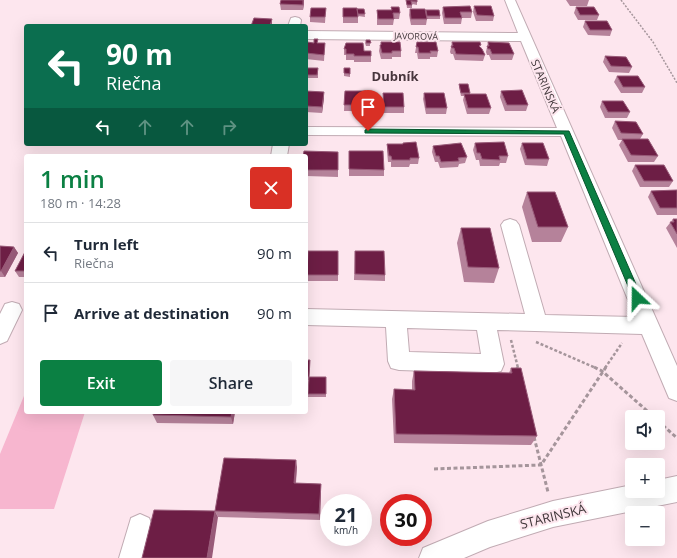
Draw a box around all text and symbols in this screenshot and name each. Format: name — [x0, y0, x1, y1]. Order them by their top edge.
street label: JAVOROVÁ — [393, 29, 438, 43]
text: 90 m — [106, 35, 173, 73]
icon: left — [40, 40, 92, 92]
street label: STARINSKÁ — [528, 57, 564, 115]
district label: Dubník — [372, 67, 419, 85]
text: Riečna — [106, 71, 161, 95]
pin — [351, 90, 385, 131]
icon: arrive — [357, 96, 379, 118]
icon: left — [92, 116, 114, 138]
icon: ahead — [134, 116, 156, 138]
icon: ahead — [176, 116, 198, 138]
icon: right — [218, 116, 240, 138]
text: 1 min — [40, 162, 105, 195]
button: close — [250, 167, 292, 209]
text: 180 m · 14:28 — [40, 194, 121, 212]
text: Turn left — [74, 234, 139, 254]
icon: left — [40, 242, 62, 264]
text: 90 m — [257, 243, 292, 263]
text: Riečna — [74, 254, 114, 272]
position arrow — [616, 277, 658, 319]
icon: arrive — [40, 302, 62, 324]
text: Arrive at destination — [74, 303, 229, 323]
text: 90 m — [257, 303, 292, 323]
button: Exit — [40, 360, 162, 406]
button: Share — [170, 360, 292, 406]
map controls — [625, 410, 665, 546]
button: sound — [625, 410, 665, 450]
button: + — [625, 458, 665, 498]
speed limit sign: 30 — [380, 494, 432, 546]
street label: STARINSKÁ — [518, 499, 589, 533]
text: 21 — [335, 501, 357, 528]
button: − — [625, 506, 665, 546]
text: km/h — [334, 523, 358, 537]

